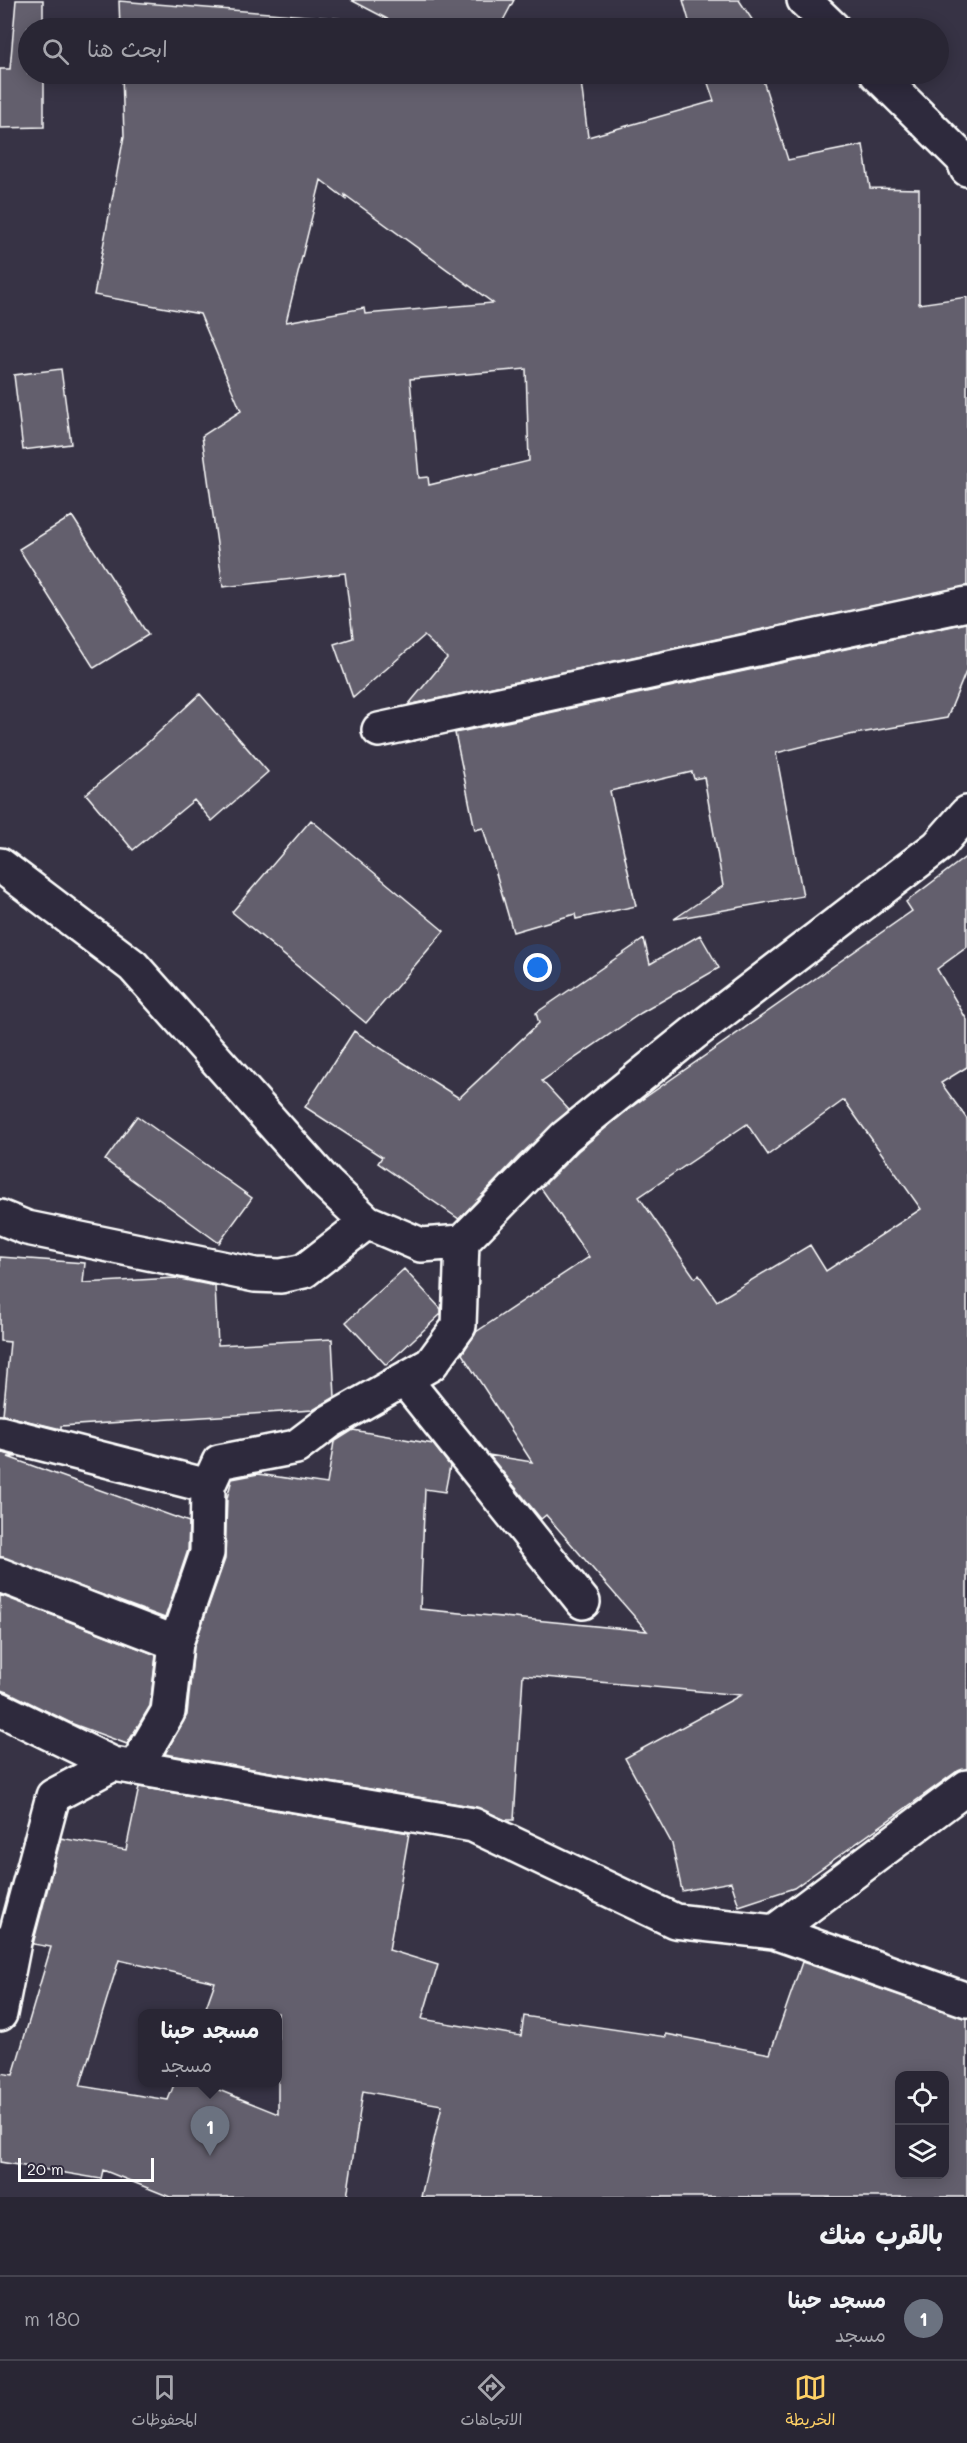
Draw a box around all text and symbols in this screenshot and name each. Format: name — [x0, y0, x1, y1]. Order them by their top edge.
search box — [18, 18, 949, 84]
text: ابحث هنا — [87, 34, 168, 63]
icon: search — [39, 35, 72, 68]
your location — [523, 953, 552, 982]
popup — [138, 2009, 282, 2087]
text: مسجد حبنا — [161, 2015, 259, 2044]
text: مسجد — [161, 2051, 212, 2077]
map controls — [895, 2071, 949, 2179]
button: locate — [895, 2071, 949, 2125]
pin: 1 — [190, 2106, 230, 2156]
button: layers — [895, 2125, 949, 2179]
scale bar — [18, 2155, 154, 2182]
text: 20 m — [27, 2158, 64, 2179]
text: بالقرب منك — [820, 2217, 943, 2251]
text: مسجد حبنا — [788, 2285, 886, 2314]
text: 180 m — [24, 2305, 80, 2331]
text: 1 — [919, 2305, 928, 2331]
text: مسجد — [835, 2321, 886, 2347]
tab: المحفوظات — [132, 2371, 197, 2434]
tab: الاتجاهات — [461, 2371, 522, 2434]
tab: الخريطة — [786, 2371, 835, 2434]

